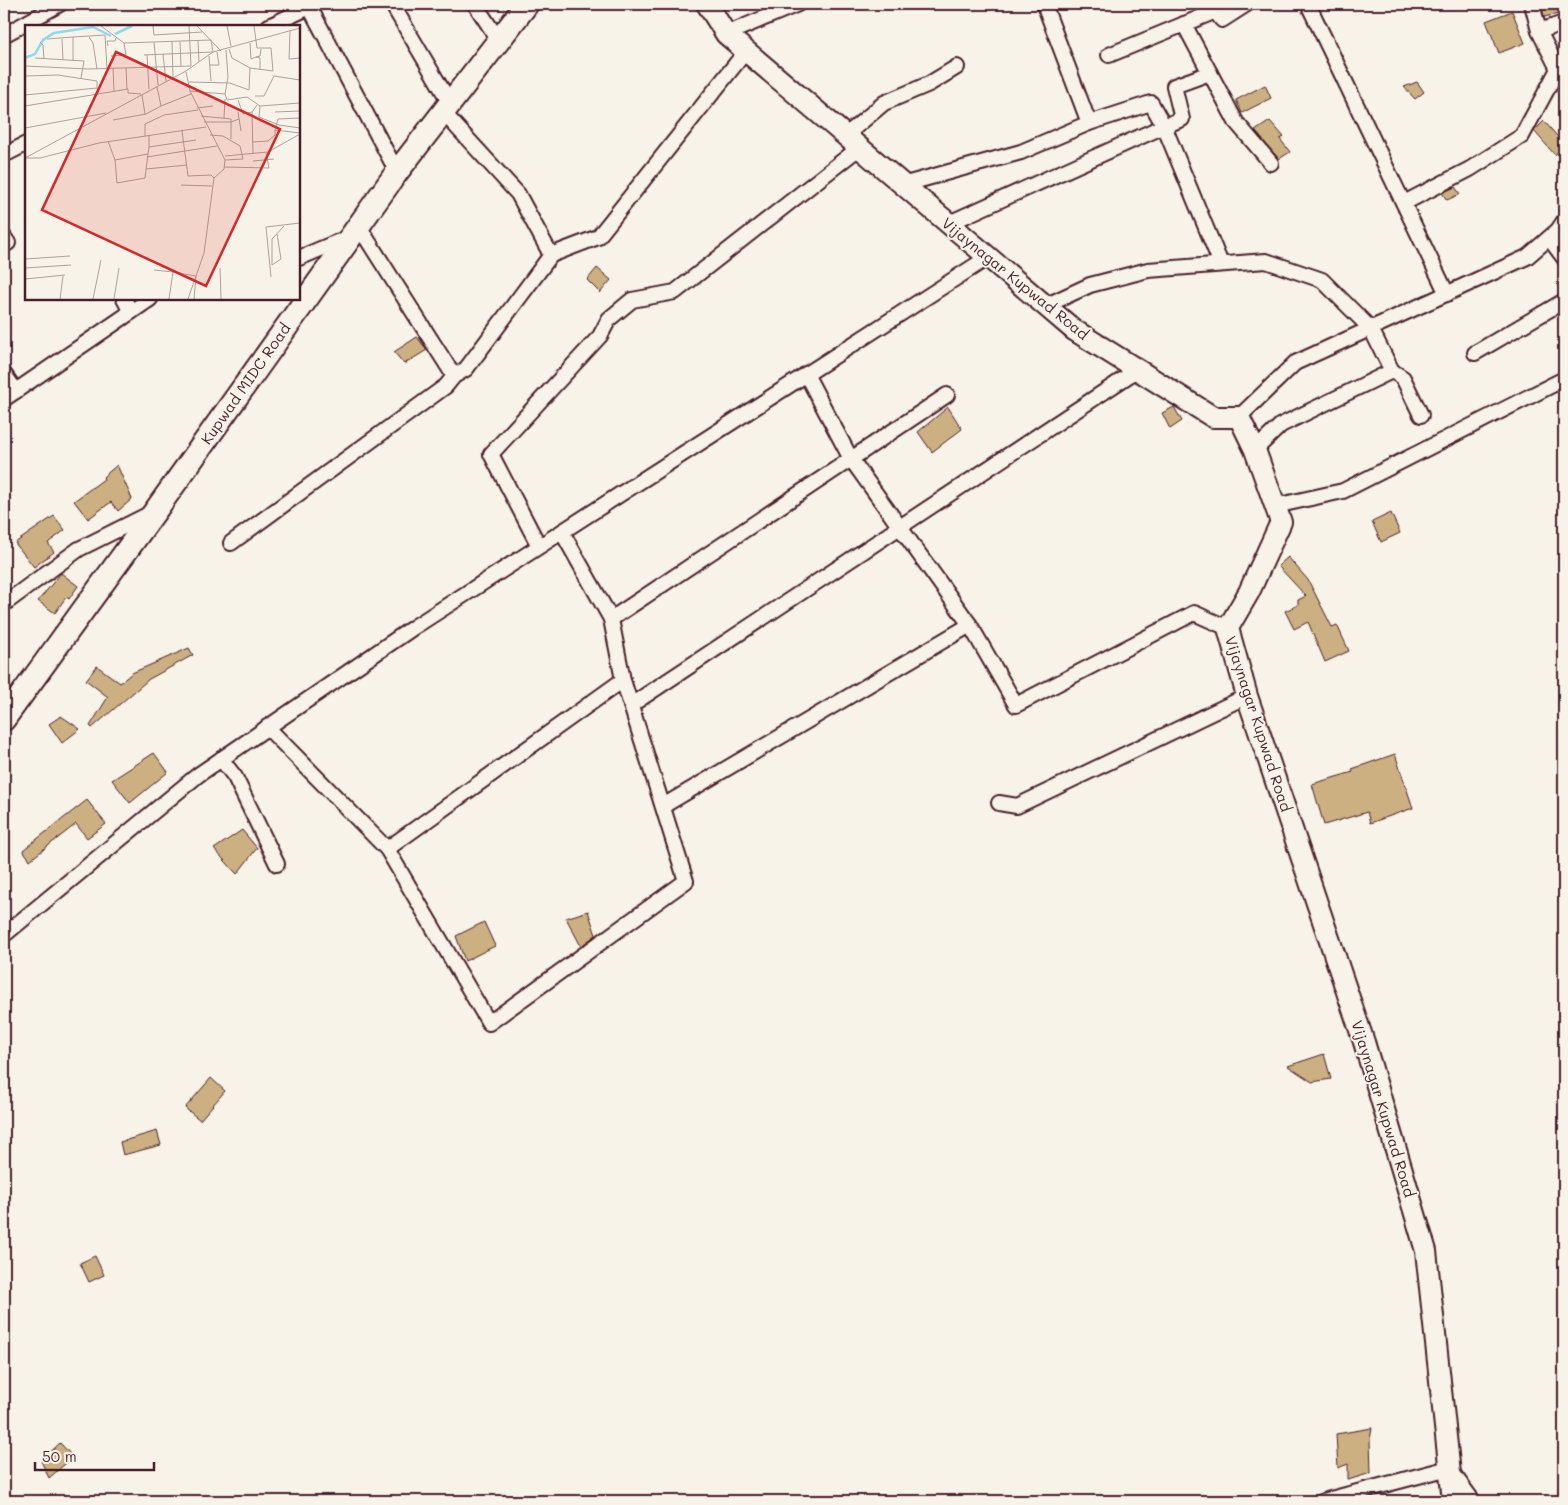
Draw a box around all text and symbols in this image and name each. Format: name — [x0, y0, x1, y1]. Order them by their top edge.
inset map — [25, 25, 300, 300]
street label: Vijaynagar Kupwad Road — [938, 213, 1093, 344]
street label: Kupwad MIDC Road — [196, 319, 295, 448]
street label: Vijaynagar Kupwad Road — [1221, 633, 1297, 814]
street label: Vijaynagar Kupwad Road — [1348, 1018, 1420, 1199]
scale bar — [35, 1440, 154, 1472]
text: 50 m — [42, 1446, 77, 1466]

